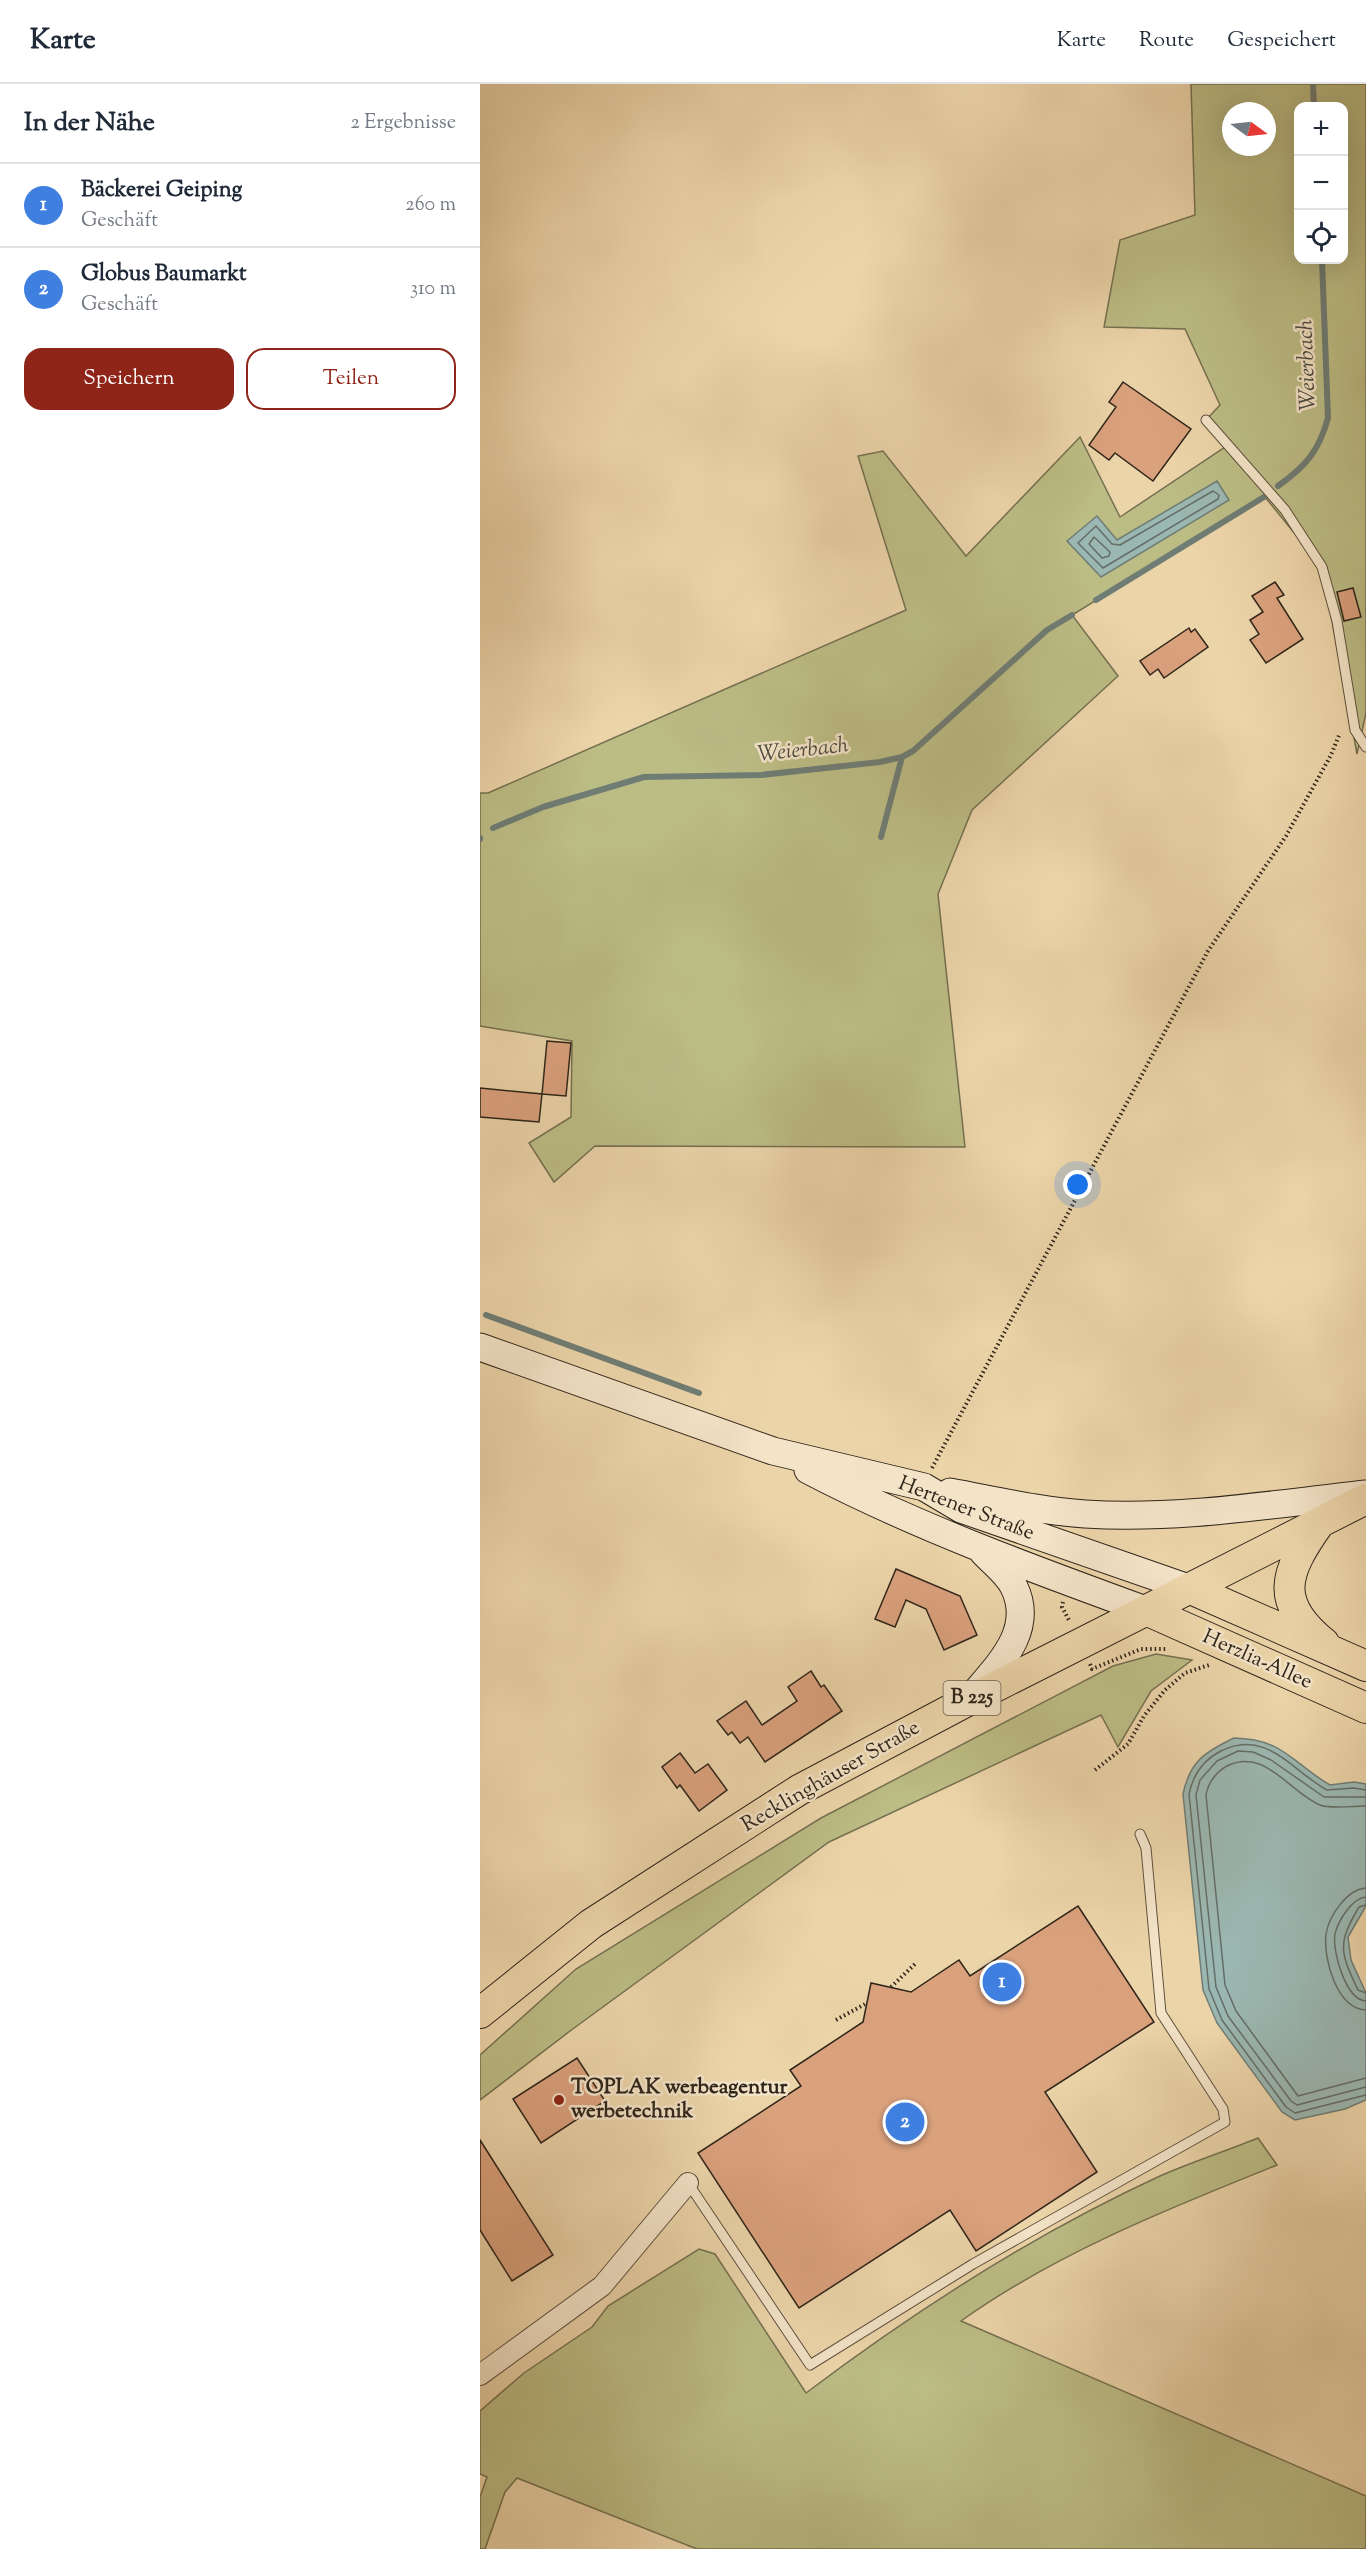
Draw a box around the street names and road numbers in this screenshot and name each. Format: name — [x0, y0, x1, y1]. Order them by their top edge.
street label: Hertener Straße — [894, 1469, 1038, 1549]
street label: Herzlia-Allee — [1197, 1622, 1317, 1698]
road number: B 225 — [944, 1681, 1000, 1715]
street label: Recklinghäuser Straße — [736, 1714, 926, 1840]

